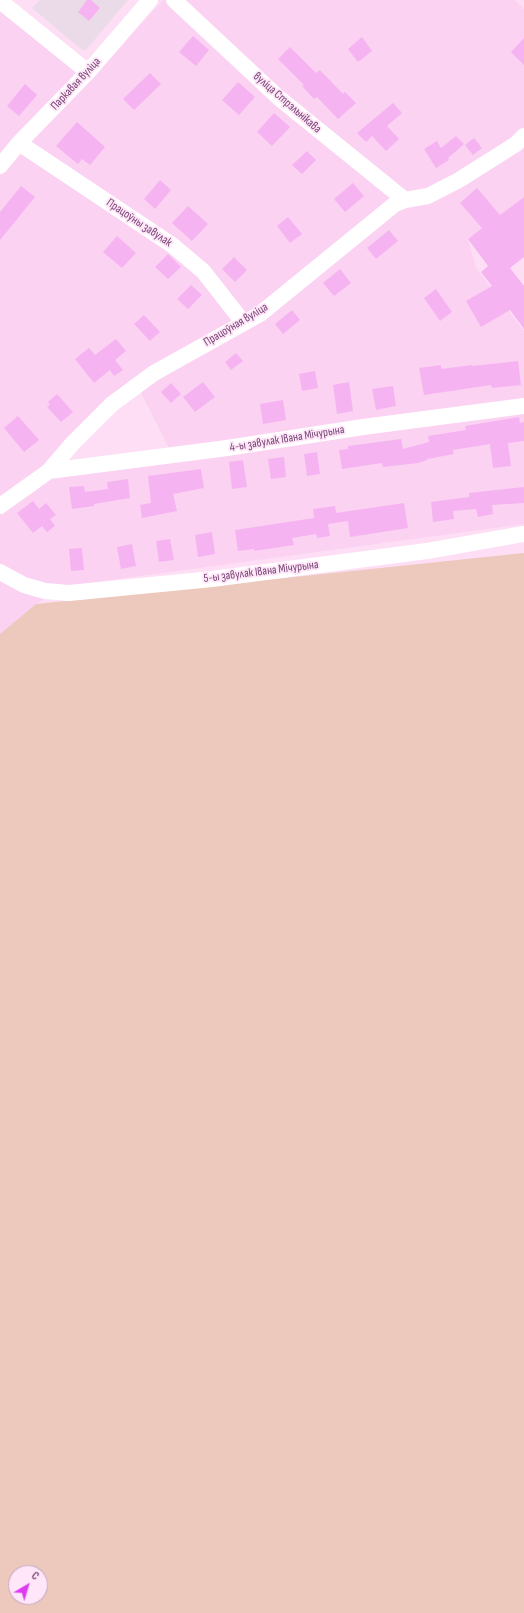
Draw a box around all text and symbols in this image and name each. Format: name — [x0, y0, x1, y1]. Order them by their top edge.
street label: Паркавая вуліца — [48, 55, 104, 113]
street label: вуліца Стрэльнікава — [250, 69, 324, 137]
street label: Працоўны завулак — [103, 196, 175, 250]
street label: Працоўная вуліца — [201, 300, 271, 350]
street label: 4-ы завулак Івана Мічурына — [229, 423, 345, 455]
street label: 5-ы завулак Івана Мічурына — [203, 558, 319, 586]
north arrow — [8, 1565, 48, 1605]
text: С — [29, 1569, 41, 1583]

